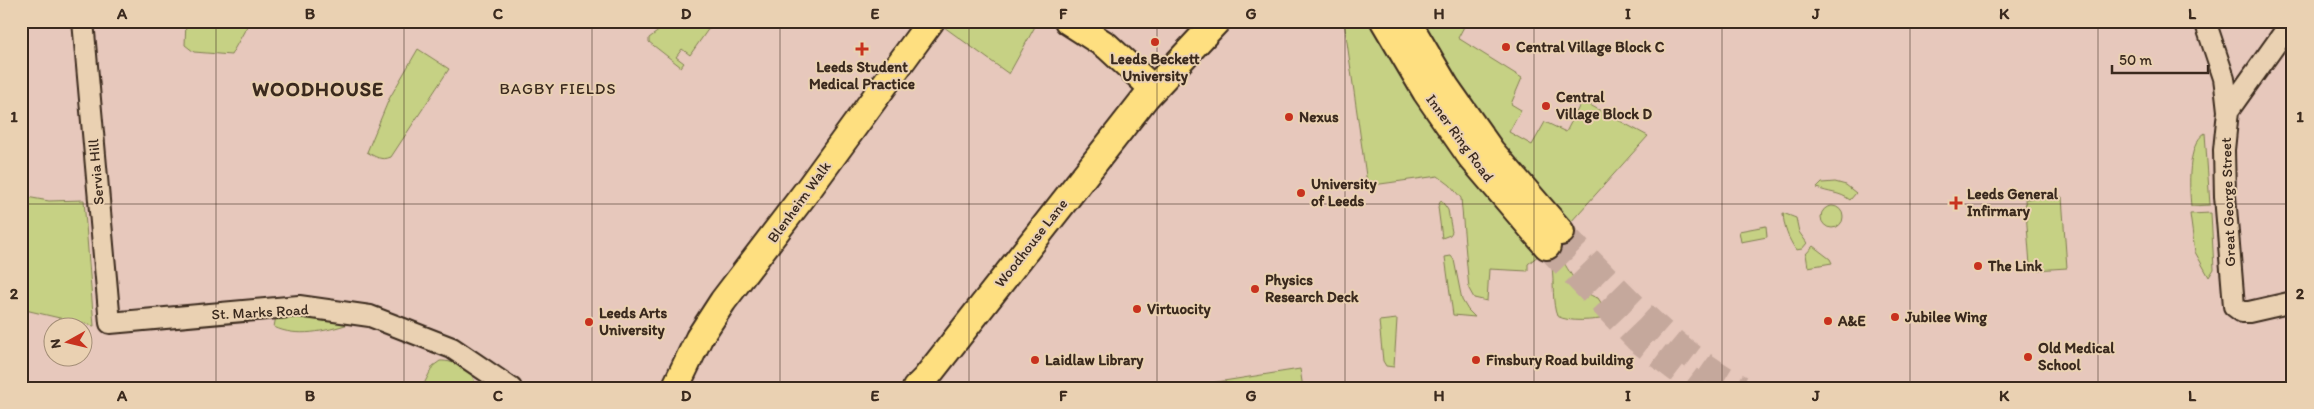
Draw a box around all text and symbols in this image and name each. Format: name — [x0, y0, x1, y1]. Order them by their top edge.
text: A — [116, 4, 128, 23]
text: B — [305, 4, 316, 23]
text: C — [493, 4, 504, 23]
text: D — [681, 4, 692, 23]
text: E — [871, 4, 880, 23]
text: F — [1059, 4, 1068, 23]
text: G — [1245, 4, 1257, 23]
text: H — [1433, 4, 1445, 23]
text: I — [1625, 4, 1631, 23]
text: J — [1811, 4, 1820, 23]
text: K — [1999, 4, 2010, 23]
text: L — [2188, 4, 2197, 23]
marker: Leeds Beckett University — [1149, 36, 1161, 48]
place label: Central Village Block C — [1516, 38, 1665, 57]
marker: Central Village Block C — [1500, 41, 1512, 53]
marker: Leeds Student Medical Practice — [855, 42, 869, 56]
scale bar — [2112, 42, 2208, 74]
place label: Leeds Beckett University — [1110, 50, 1200, 86]
text: 50 m — [2119, 51, 2152, 69]
place label: Leeds Student Medical Practice — [809, 58, 915, 93]
district label: WOODHOUSE — [252, 77, 384, 101]
district label: BAGBY FIELDS — [500, 79, 616, 98]
place label: Central Village Block D — [1556, 88, 1652, 124]
street label: Inner Ring Road — [1422, 91, 1498, 185]
marker: Central Village Block D — [1540, 100, 1552, 112]
text: 1 — [10, 107, 18, 126]
text: 1 — [2296, 107, 2304, 126]
place label: Nexus — [1299, 108, 1339, 126]
marker: Nexus — [1283, 111, 1295, 123]
street label: Servia Hill — [84, 137, 108, 206]
street label: Great George Street — [2217, 137, 2239, 267]
street label: Blenheim Walk — [763, 158, 835, 246]
place label: University of Leeds — [1311, 175, 1377, 210]
place label: Leeds General Infirmary — [1967, 185, 2059, 221]
marker: University of Leeds — [1295, 187, 1307, 199]
street label: Woodhouse Lane — [991, 195, 1071, 291]
marker: Leeds General Infirmary — [1949, 196, 1963, 210]
place label: The Link — [1987, 257, 2042, 275]
marker: The Link — [1972, 260, 1984, 272]
place label: Physics Research Deck — [1265, 271, 1359, 306]
marker: Physics Research Deck — [1249, 283, 1261, 295]
text: 2 — [10, 284, 19, 303]
text: 2 — [2296, 284, 2305, 303]
street label: St. Marks Road — [211, 300, 309, 324]
place label: Virtuocity — [1147, 300, 1212, 319]
marker: Virtuocity — [1131, 303, 1143, 315]
place label: Leeds Arts University — [599, 304, 667, 340]
place label: Jubilee Wing — [1904, 308, 1987, 327]
marker: Jubilee Wing — [1889, 311, 1901, 323]
place label: A&E — [1837, 312, 1866, 330]
marker: A&E — [1822, 315, 1834, 327]
north arrow — [42, 316, 92, 366]
marker: Leeds Arts University — [583, 316, 595, 328]
text: N — [47, 338, 65, 350]
place label: Old Medical School — [2038, 339, 2115, 374]
place label: Laidlaw Library — [1045, 351, 1144, 370]
place label: Finsbury Road building — [1486, 351, 1634, 370]
marker: Old Medical School — [2022, 351, 2034, 363]
marker: Laidlaw Library — [1029, 354, 1041, 366]
marker: Finsbury Road building — [1470, 354, 1482, 366]
text: A — [116, 386, 128, 405]
text: B — [305, 386, 316, 405]
text: C — [493, 386, 504, 405]
text: D — [681, 386, 692, 405]
text: E — [871, 386, 880, 405]
text: F — [1059, 386, 1068, 405]
text: G — [1245, 386, 1257, 405]
text: H — [1433, 386, 1445, 405]
text: I — [1625, 386, 1631, 405]
text: J — [1811, 386, 1820, 405]
text: K — [1999, 386, 2010, 405]
text: L — [2188, 386, 2197, 405]

